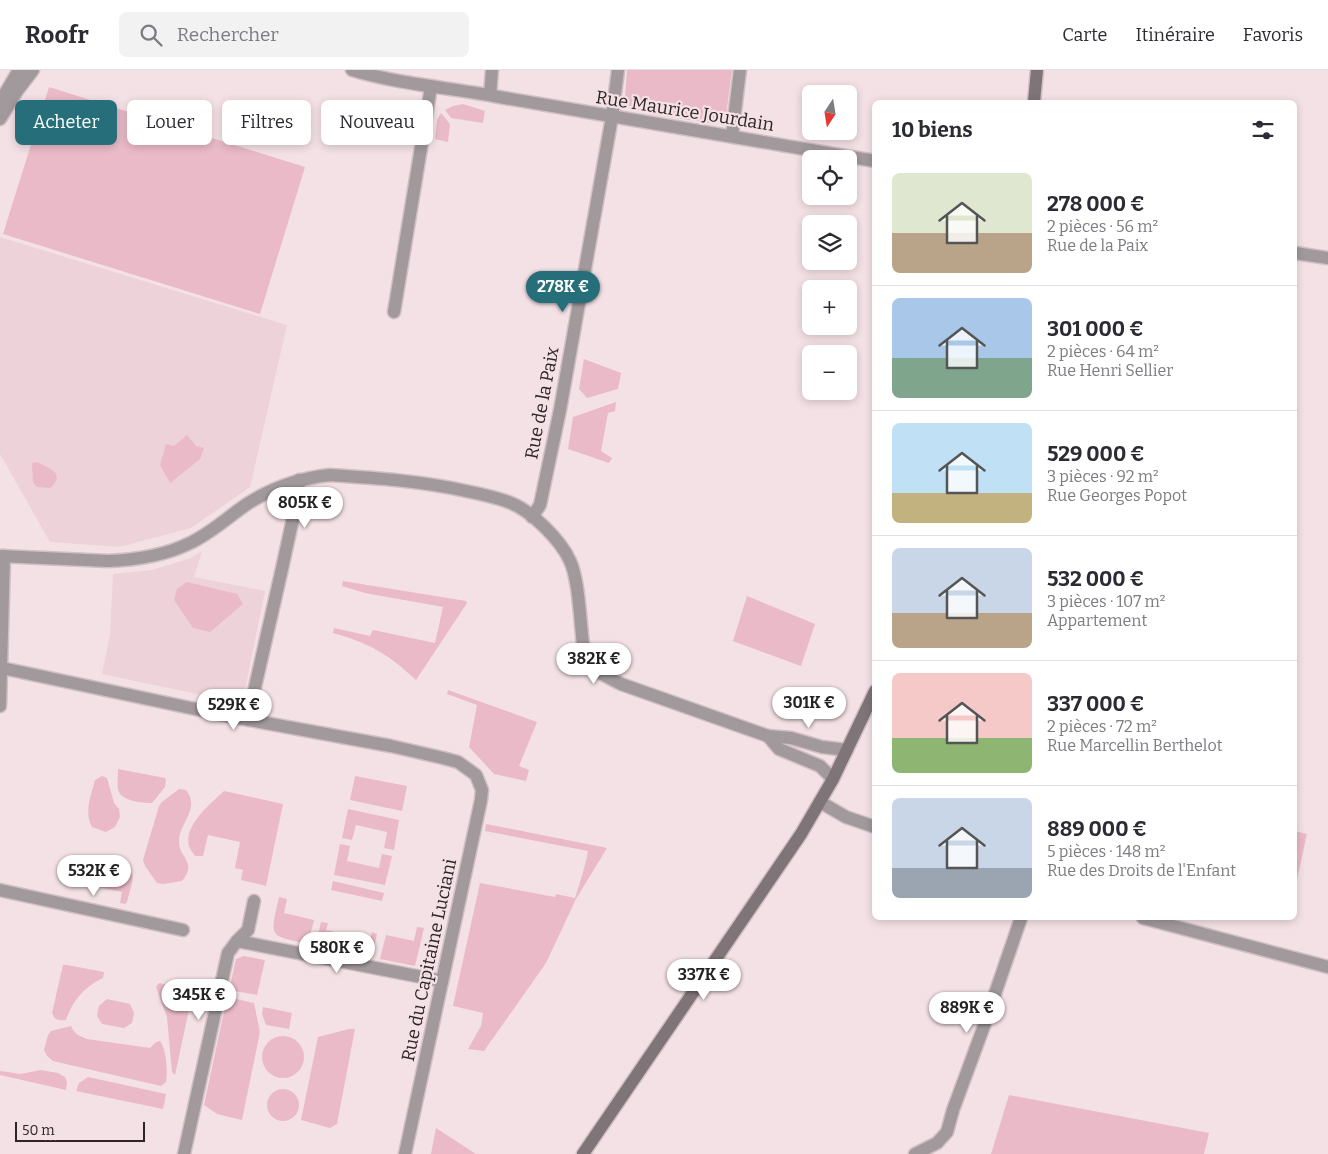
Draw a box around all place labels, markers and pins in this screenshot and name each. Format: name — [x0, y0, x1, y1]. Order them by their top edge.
pin: 278K € — [522, 270, 604, 313]
pin: 805K € — [264, 486, 346, 529]
pin: 382K € — [553, 642, 635, 685]
pin: 301K € — [768, 686, 850, 729]
pin: 529K € — [193, 688, 275, 731]
pin: 532K € — [53, 854, 135, 897]
pin: 580K € — [296, 932, 378, 974]
pin: 337K € — [663, 958, 745, 1001]
pin: 345K € — [158, 978, 240, 1021]
pin: 889K € — [926, 992, 1008, 1034]

